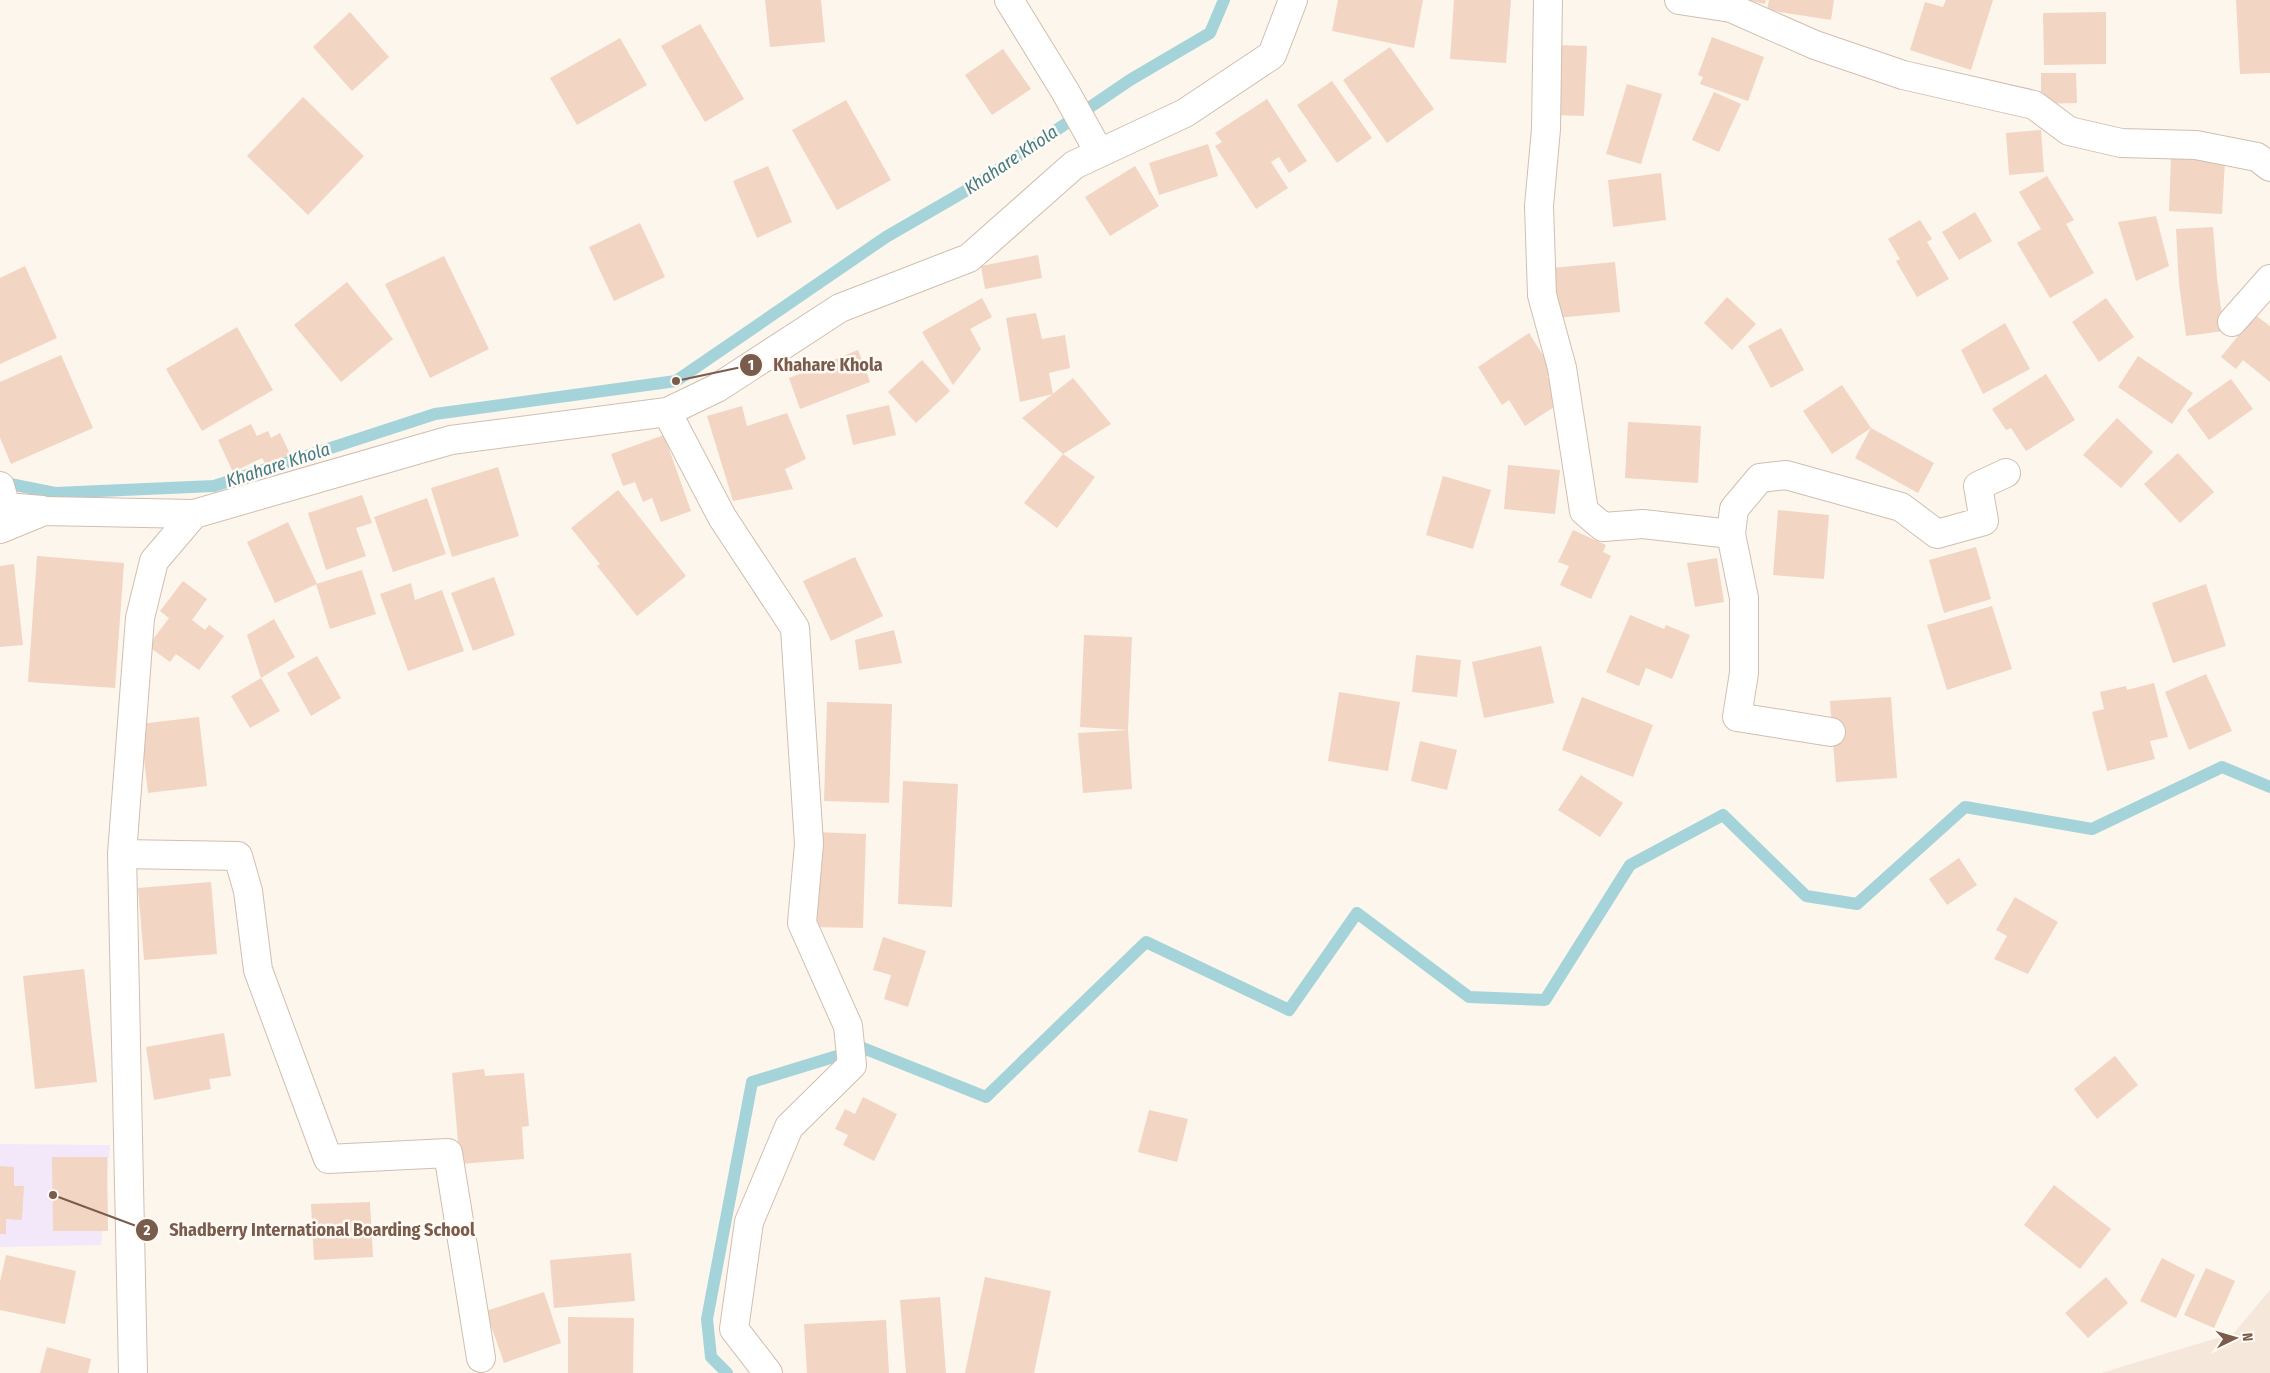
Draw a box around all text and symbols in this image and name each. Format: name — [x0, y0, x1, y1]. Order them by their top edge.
water label: Khahare Khola — [960, 121, 1062, 199]
callout: Khahare Khola — [738, 348, 893, 381]
text: Khahare Khola — [773, 354, 883, 376]
text: 1 — [748, 356, 754, 374]
water label: Khahare Khola — [223, 438, 333, 492]
callout: Shadberry International Boarding School — [134, 1213, 485, 1246]
text: Shadberry International Boarding School — [169, 1219, 475, 1241]
text: 2 — [143, 1221, 151, 1239]
north arrow — [2210, 1313, 2260, 1363]
text: N — [2239, 1332, 2256, 1342]

